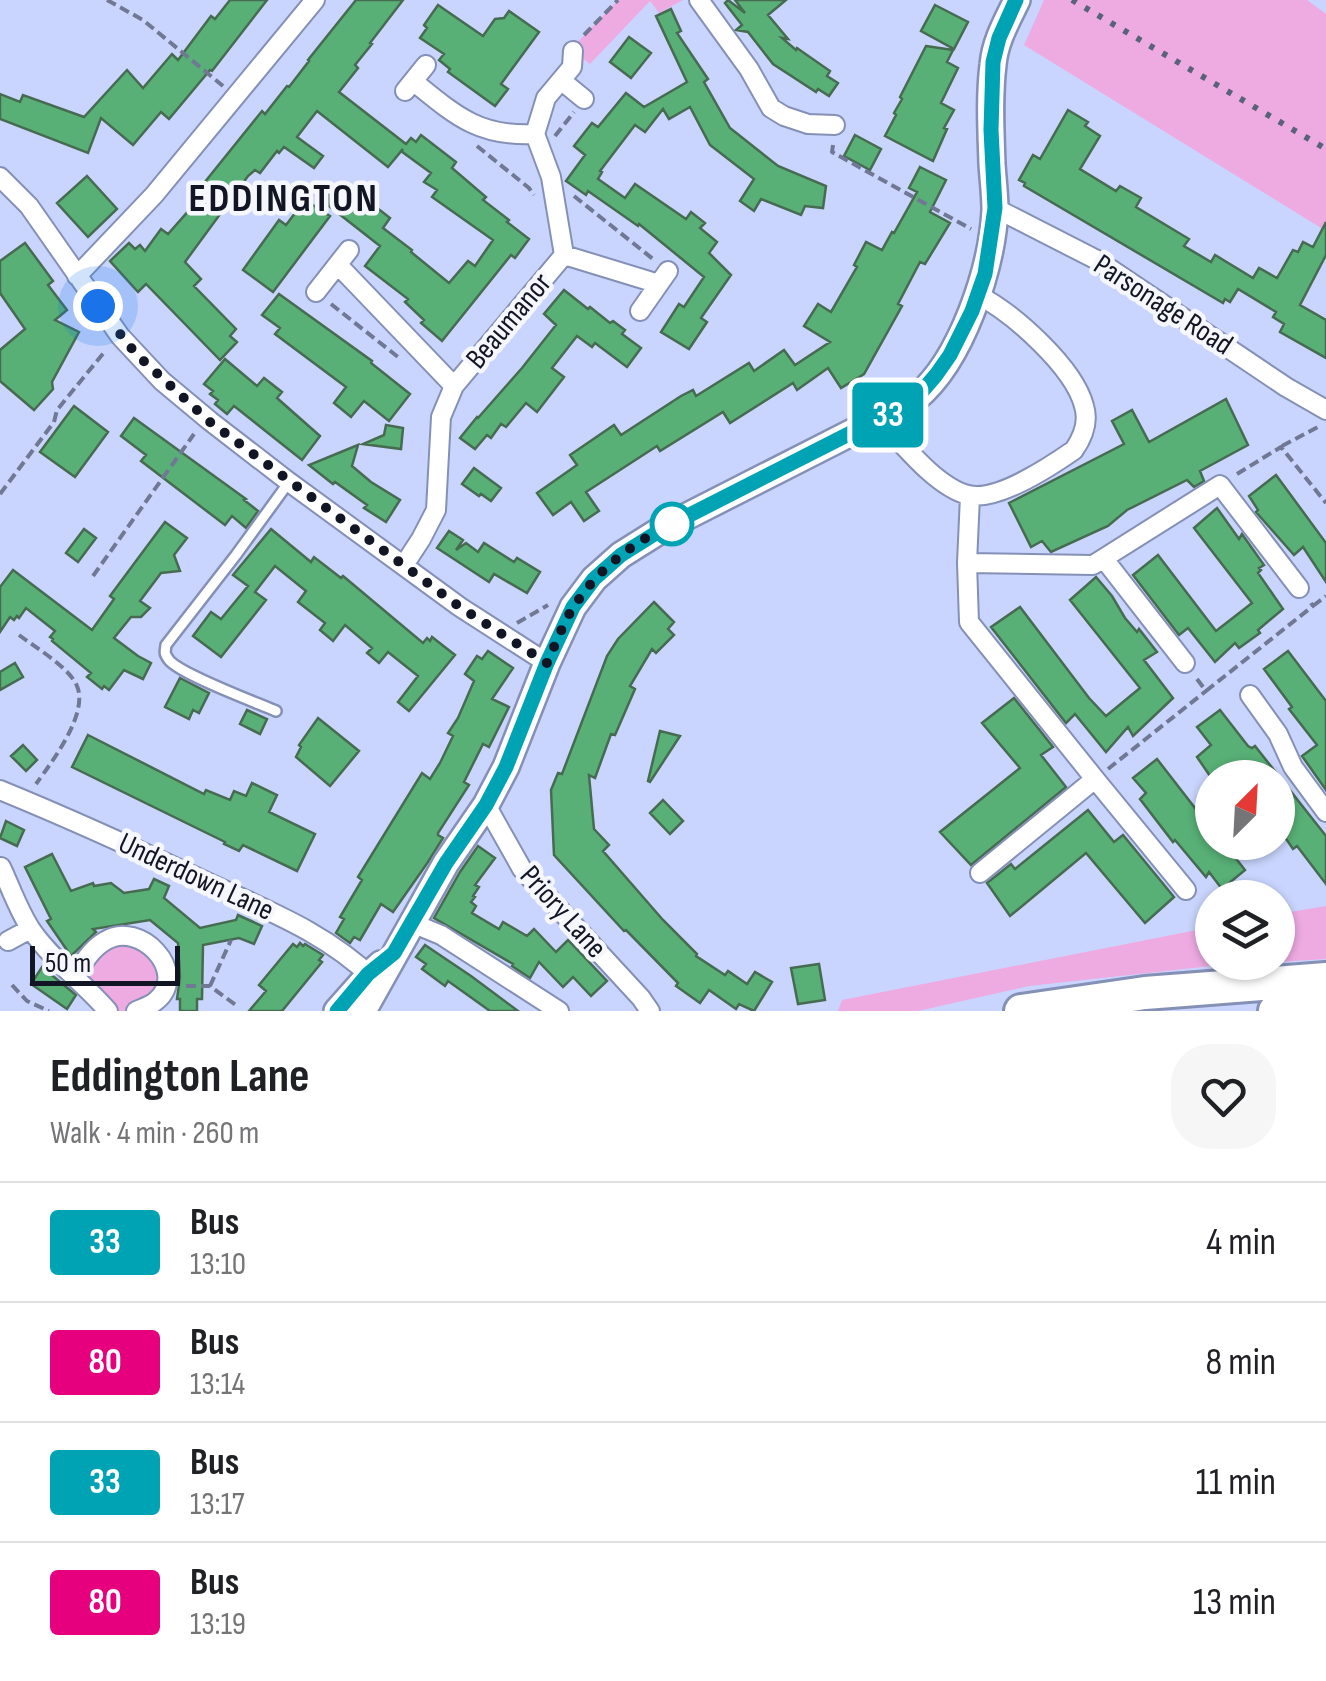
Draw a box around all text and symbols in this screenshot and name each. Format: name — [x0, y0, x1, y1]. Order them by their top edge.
district label: EDDINGTON — [189, 175, 379, 223]
street label: Parsonage Road — [1087, 247, 1239, 363]
street label: Beaumanor — [459, 265, 560, 376]
your location — [73, 281, 123, 331]
line badge: 33 — [843, 382, 933, 448]
text: 33 — [872, 394, 904, 437]
unlabelled marker — [651, 503, 693, 545]
north arrow — [1195, 760, 1295, 860]
map controls — [1195, 760, 1295, 980]
street label: Underdown Lane — [113, 825, 279, 929]
street label: Priory Lane — [512, 858, 614, 966]
button: layers — [1195, 880, 1295, 980]
scale bar — [30, 941, 180, 986]
text: 50 m — [45, 947, 91, 980]
button: heart — [1171, 1044, 1276, 1149]
text: Eddington Lane — [50, 1048, 310, 1105]
text: Walk · 4 min · 260 m — [50, 1114, 259, 1153]
text: Bus — [190, 1200, 239, 1245]
text: 4 min — [1206, 1220, 1276, 1265]
text: 33 — [89, 1221, 121, 1264]
text: 13:10 — [190, 1245, 246, 1284]
text: Bus — [190, 1320, 239, 1365]
text: 8 min — [1206, 1340, 1276, 1385]
text: 80 — [88, 1341, 122, 1384]
text: 13:14 — [190, 1365, 245, 1404]
text: Bus — [190, 1440, 239, 1485]
text: 11 min — [1196, 1460, 1276, 1505]
text: 33 — [89, 1461, 121, 1504]
text: 13:17 — [190, 1485, 245, 1524]
text: Bus — [190, 1560, 239, 1605]
text: 13 min — [1193, 1580, 1276, 1625]
text: 80 — [88, 1581, 122, 1624]
text: 13:19 — [190, 1605, 246, 1644]

